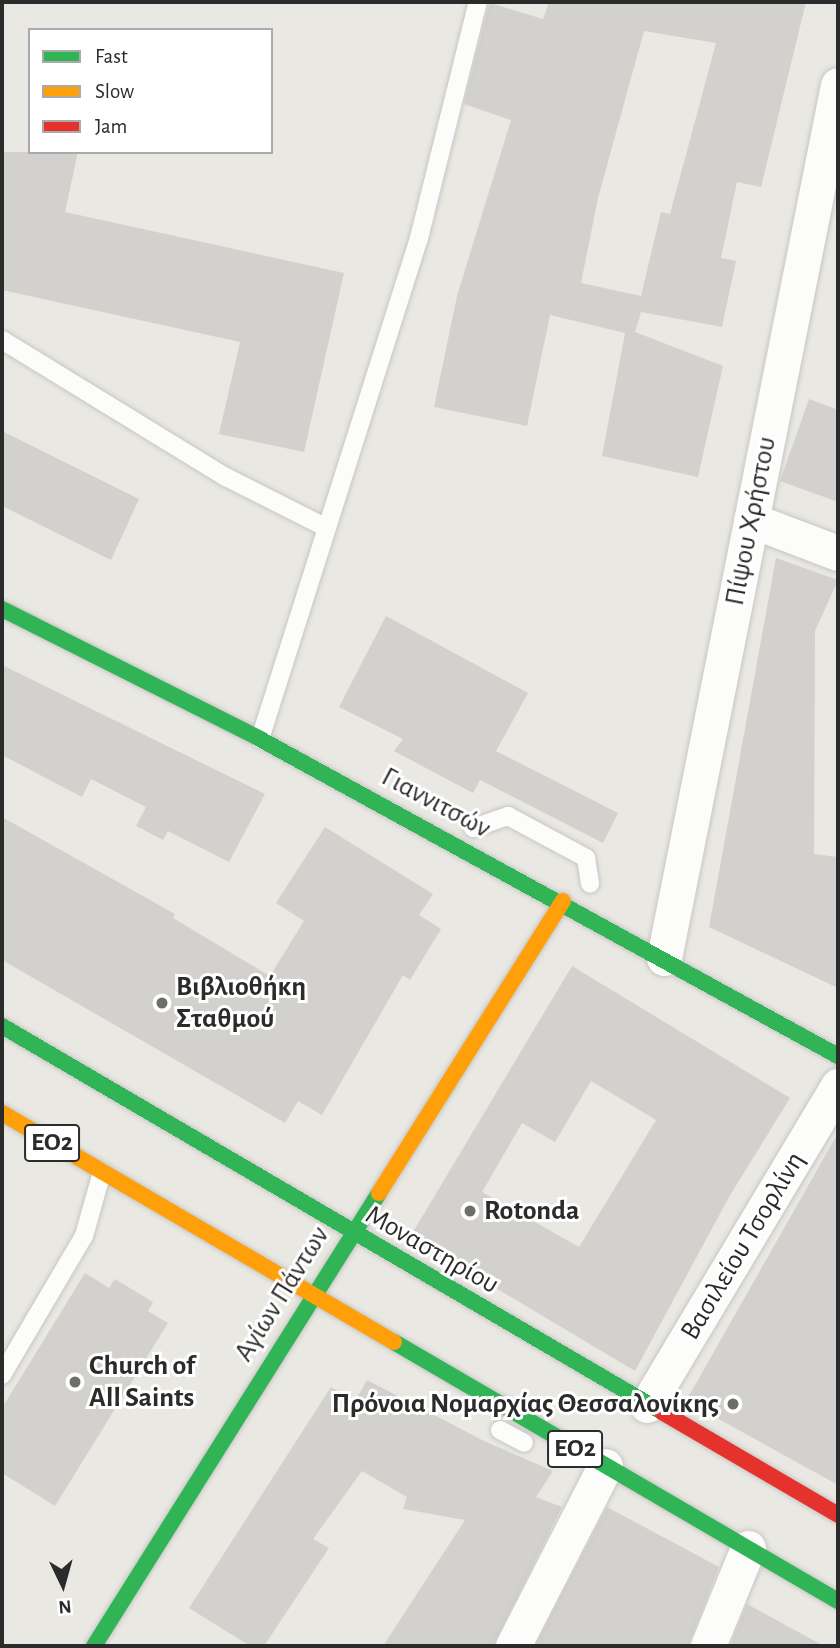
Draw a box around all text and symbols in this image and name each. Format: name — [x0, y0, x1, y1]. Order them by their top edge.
legend — [28, 28, 273, 154]
text: Fast — [95, 46, 128, 67]
text: Slow — [95, 81, 134, 102]
text: Jam — [95, 116, 127, 137]
street label: Πίψου Χρήστου — [718, 434, 784, 608]
street label: Γιαννιτσών — [376, 760, 496, 846]
place label: Βιβλιοθήκη Σταθμού — [176, 970, 306, 1036]
marker: Βιβλιοθήκη Σταθμού — [154, 995, 170, 1011]
road number: ΕΟ2 — [24, 1120, 80, 1166]
street label: Βασιλείου Τσορλίνη — [674, 1146, 812, 1346]
place label: Rotonda — [484, 1194, 579, 1228]
street label: Μοναστηρίου — [359, 1198, 505, 1302]
marker: Rotonda — [462, 1203, 478, 1219]
street label: Αγίων Πάντων — [227, 1220, 337, 1368]
place label: Church of All Saints — [89, 1349, 195, 1415]
marker: Church of All Saints — [67, 1374, 83, 1390]
place label: Πρόνοια Νομαρχίας Θεσσαλονίκης — [332, 1387, 719, 1421]
marker: Πρόνοια Νομαρχίας Θεσσαλονίκης — [725, 1396, 741, 1412]
road number: ΕΟ2 — [547, 1426, 603, 1472]
north arrow — [28, 1550, 98, 1620]
text: N — [57, 1596, 72, 1616]

